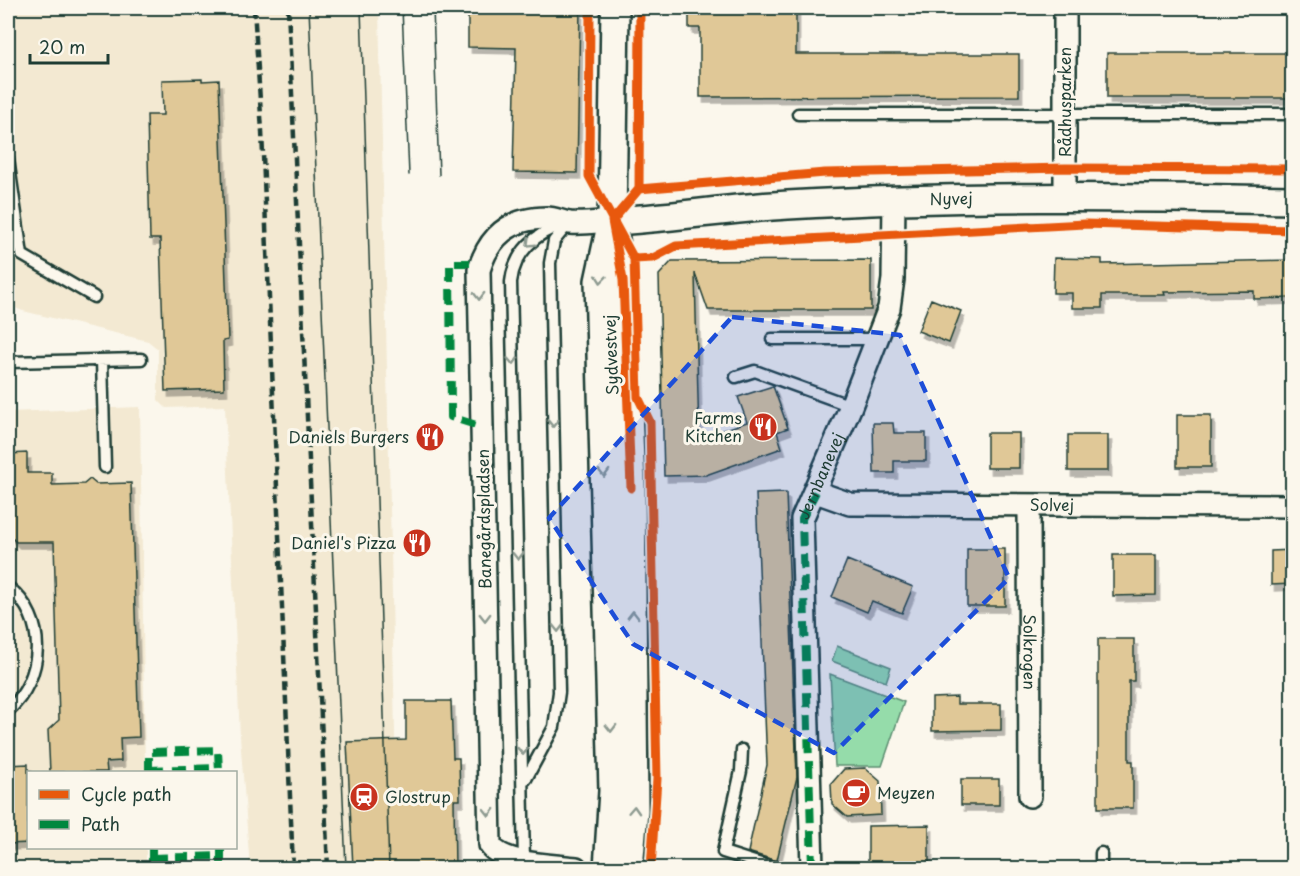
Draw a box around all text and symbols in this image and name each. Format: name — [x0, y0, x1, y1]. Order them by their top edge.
scale bar — [30, 27, 108, 65]
text: 20 m — [39, 33, 85, 60]
street label: Rådhusparken — [1052, 47, 1076, 157]
street label: Nyvej — [929, 185, 973, 210]
one-way arrow — [527, 236, 538, 247]
one-way arrow — [595, 274, 608, 283]
one-way arrow — [473, 292, 485, 301]
street label: Sydvestvej — [597, 314, 623, 396]
one-way arrow — [507, 357, 519, 366]
place label: Farms Kitchen — [685, 405, 742, 447]
restaurant icon: Farms Kitchen — [747, 411, 779, 443]
one-way arrow — [547, 418, 560, 427]
restaurant icon: Daniels Burgers — [414, 421, 446, 453]
place label: Daniels Burgers — [288, 424, 409, 448]
street label: Jernbanevej — [790, 429, 849, 523]
street label: Banegårdspladsen — [470, 449, 496, 589]
one-way arrow — [598, 469, 610, 478]
street label: Solvej — [1030, 492, 1074, 516]
restaurant icon: Daniel's Pizza — [401, 527, 433, 559]
place label: Daniel's Pizza — [291, 530, 396, 554]
one-way arrow — [512, 552, 524, 561]
one-way arrow — [627, 611, 639, 620]
one-way arrow — [479, 613, 492, 622]
street label: Solkrogen — [1018, 614, 1043, 690]
one-way arrow — [551, 623, 564, 632]
one-way arrow — [605, 723, 618, 732]
one-way arrow — [516, 747, 529, 756]
legend — [27, 771, 237, 849]
cafe icon: Meyzen — [840, 777, 872, 809]
text: Cycle path — [81, 780, 172, 807]
place label: Meyzen — [877, 780, 935, 804]
station icon: Glostrup — [348, 781, 380, 813]
place label: Glostrup — [385, 784, 451, 808]
one-way arrow — [627, 806, 640, 815]
one-way arrow — [483, 808, 495, 817]
text: Path — [81, 810, 120, 837]

